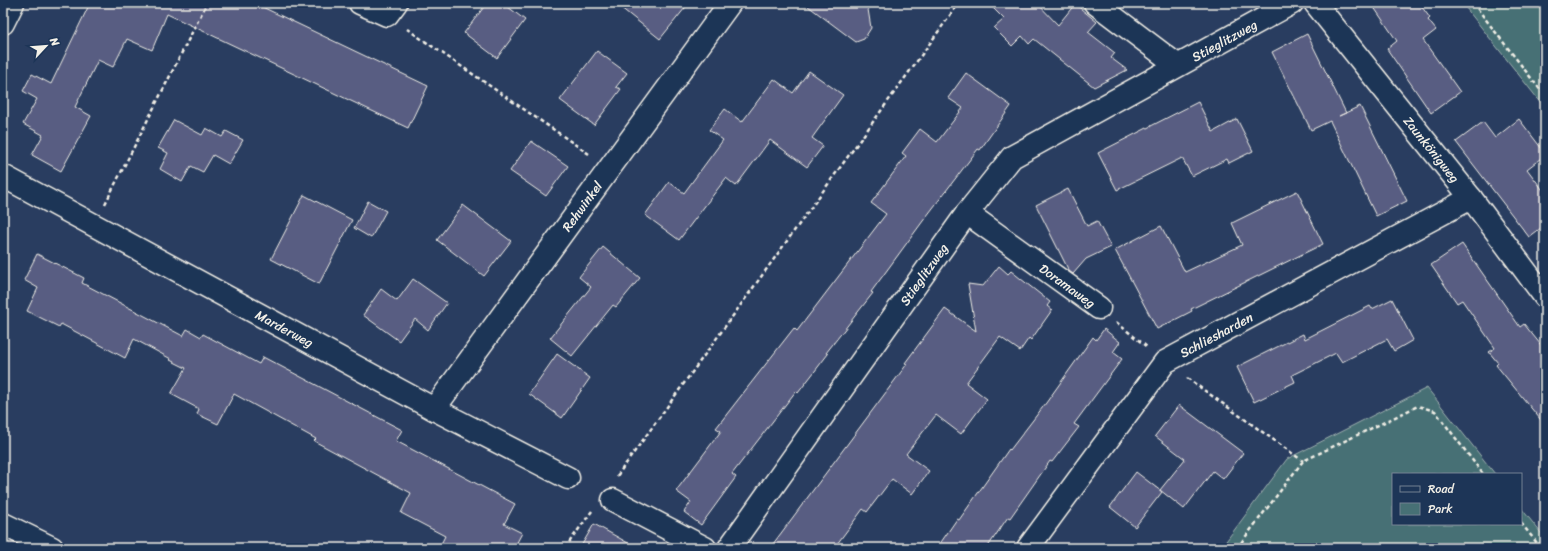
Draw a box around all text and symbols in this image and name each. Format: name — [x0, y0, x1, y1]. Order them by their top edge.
street label: Stieglitzweg — [1187, 13, 1262, 68]
north arrow — [26, 26, 66, 66]
text: N — [44, 33, 65, 50]
street label: Zaunkönigweg — [1397, 111, 1466, 188]
street label: Rehwinkel — [556, 176, 609, 237]
street label: Stieglitzweg — [894, 238, 955, 310]
street label: Doramaweg — [1034, 258, 1101, 314]
street label: Marderweg — [251, 303, 318, 354]
street label: Schliesharden — [1175, 306, 1257, 364]
legend — [1392, 473, 1522, 525]
text: Road — [1428, 478, 1455, 500]
text: Park — [1428, 498, 1453, 520]

